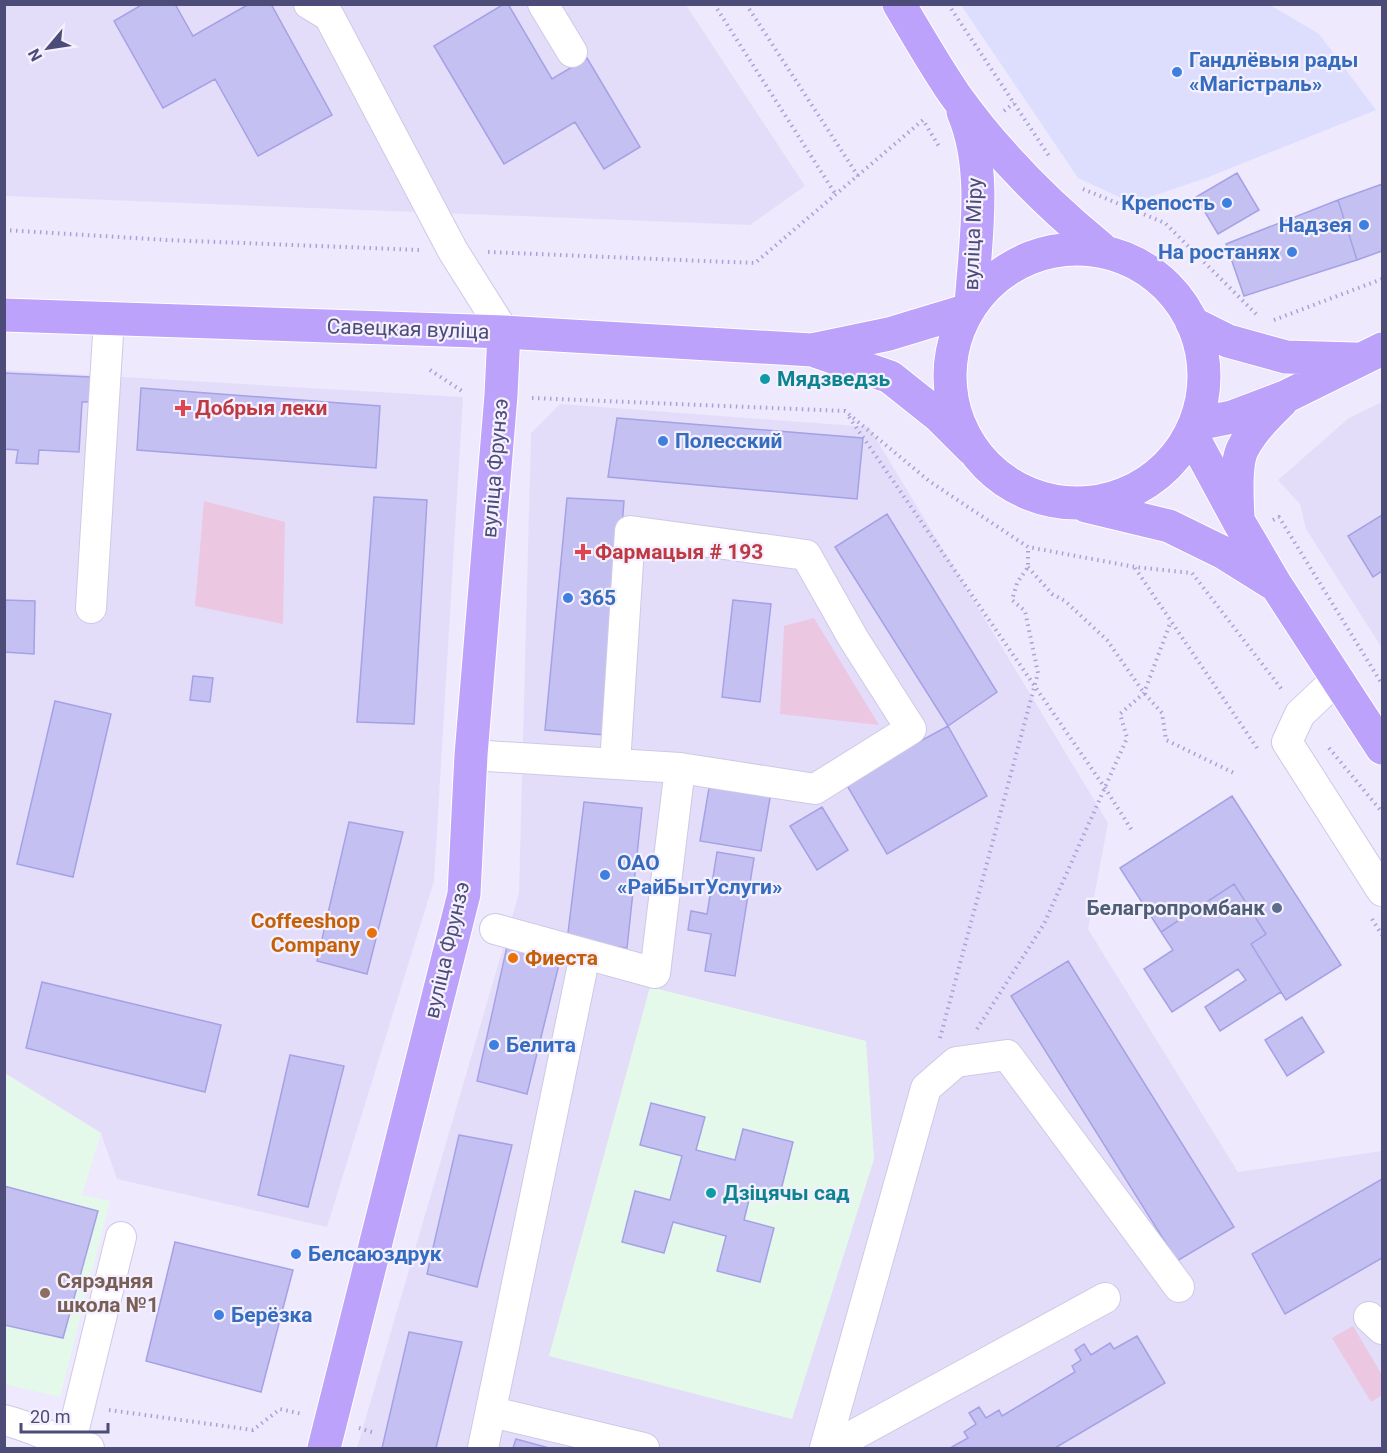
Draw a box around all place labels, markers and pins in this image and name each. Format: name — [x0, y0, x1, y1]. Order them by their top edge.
place label: Гандлёвыя рады «Магістраль» — [1189, 48, 1358, 96]
marker: Гандлёвыя рады «Магістраль» — [1170, 65, 1184, 79]
place label: Крепость — [1121, 191, 1215, 215]
marker: Крепость — [1220, 196, 1234, 210]
place label: Надзея — [1279, 213, 1352, 237]
marker: Надзея — [1357, 218, 1371, 232]
place label: На ростанях — [1158, 240, 1280, 264]
marker: На ростанях — [1285, 245, 1299, 259]
place label: Мядзведзь — [777, 367, 890, 391]
marker: Мядзведзь — [758, 372, 772, 386]
place label: Добрыя леки — [195, 396, 327, 420]
marker: Добрыя леки — [176, 401, 190, 415]
place label: Полесский — [675, 429, 782, 453]
marker: Полесский — [656, 434, 670, 448]
place label: Фармацыя # 193 — [595, 540, 763, 564]
marker: Фармацыя # 193 — [576, 545, 590, 559]
place label: 365 — [580, 586, 616, 610]
marker: 365 — [561, 591, 575, 605]
place label: ОАО «РайБытУслуги» — [617, 851, 783, 899]
marker: ОАО «РайБытУслуги» — [598, 868, 612, 882]
place label: Белагропромбанк — [1086, 896, 1265, 920]
marker: Белагропромбанк — [1270, 901, 1284, 915]
place label: Coffeeshop Company — [251, 909, 360, 957]
marker: Coffeeshop Company — [365, 926, 379, 940]
place label: Фиеста — [525, 946, 598, 970]
marker: Фиеста — [506, 951, 520, 965]
place label: Белита — [506, 1033, 576, 1057]
marker: Белита — [487, 1038, 501, 1052]
place label: Дзіцячы сад — [723, 1181, 849, 1205]
marker: Дзіцячы сад — [704, 1186, 718, 1200]
place label: Белсаюздрук — [308, 1242, 442, 1266]
marker: Белсаюздрук — [289, 1247, 303, 1261]
place label: Сярэдняя школа №1 — [57, 1269, 159, 1317]
marker: Сярэдняя школа №1 — [38, 1286, 52, 1300]
place label: Берёзка — [231, 1303, 313, 1327]
marker: Берёзка — [212, 1308, 226, 1322]

